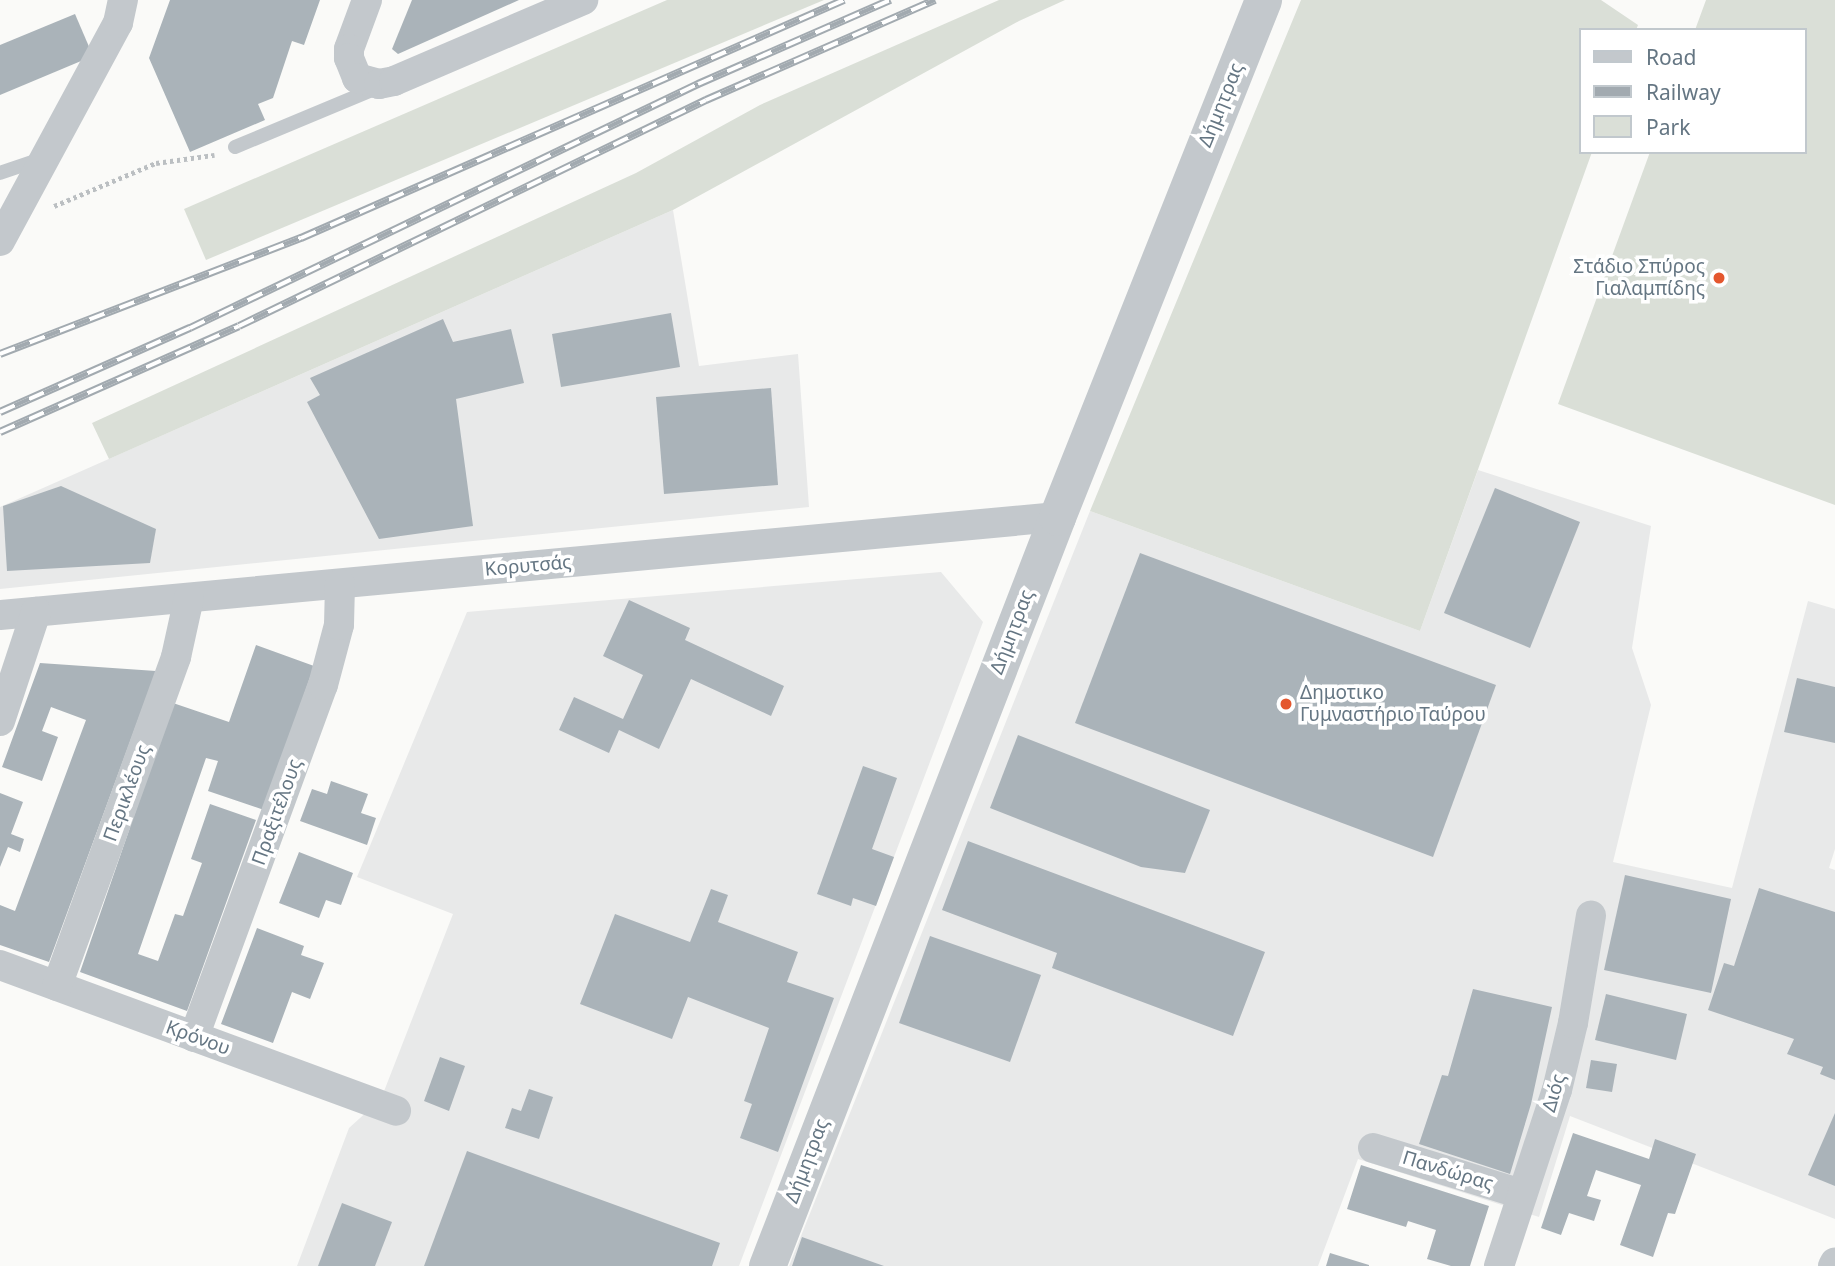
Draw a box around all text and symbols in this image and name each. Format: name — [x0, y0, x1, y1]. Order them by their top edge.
legend — [1580, 28, 1807, 154]
text: Road — [1646, 43, 1696, 71]
street label: Δήμητρας — [1194, 60, 1248, 150]
text: Railway — [1646, 78, 1721, 106]
text: Park — [1646, 113, 1690, 141]
place label: Στάδιο Σπύρος Γιαλαμπίδης — [1573, 256, 1705, 300]
marker: Στάδιο Σπύρος Γιαλαμπίδης — [1711, 270, 1727, 286]
street label: Κορυτσάς — [484, 551, 572, 581]
street label: Δήμητρας — [985, 586, 1039, 678]
place label: Δημοτικο Γυμναστήριο Ταύρου — [1300, 682, 1486, 726]
marker: Δημοτικο Γυμναστήριο Ταύρου — [1278, 696, 1294, 712]
street label: Περικλέους — [99, 741, 155, 845]
street label: Πραξιτέλους — [247, 756, 307, 868]
street label: Κρόνου — [163, 1016, 233, 1060]
street label: Διός — [1538, 1071, 1570, 1115]
street label: Δήμητρας — [780, 1115, 834, 1207]
street label: Πανδώρας — [1400, 1146, 1496, 1196]

